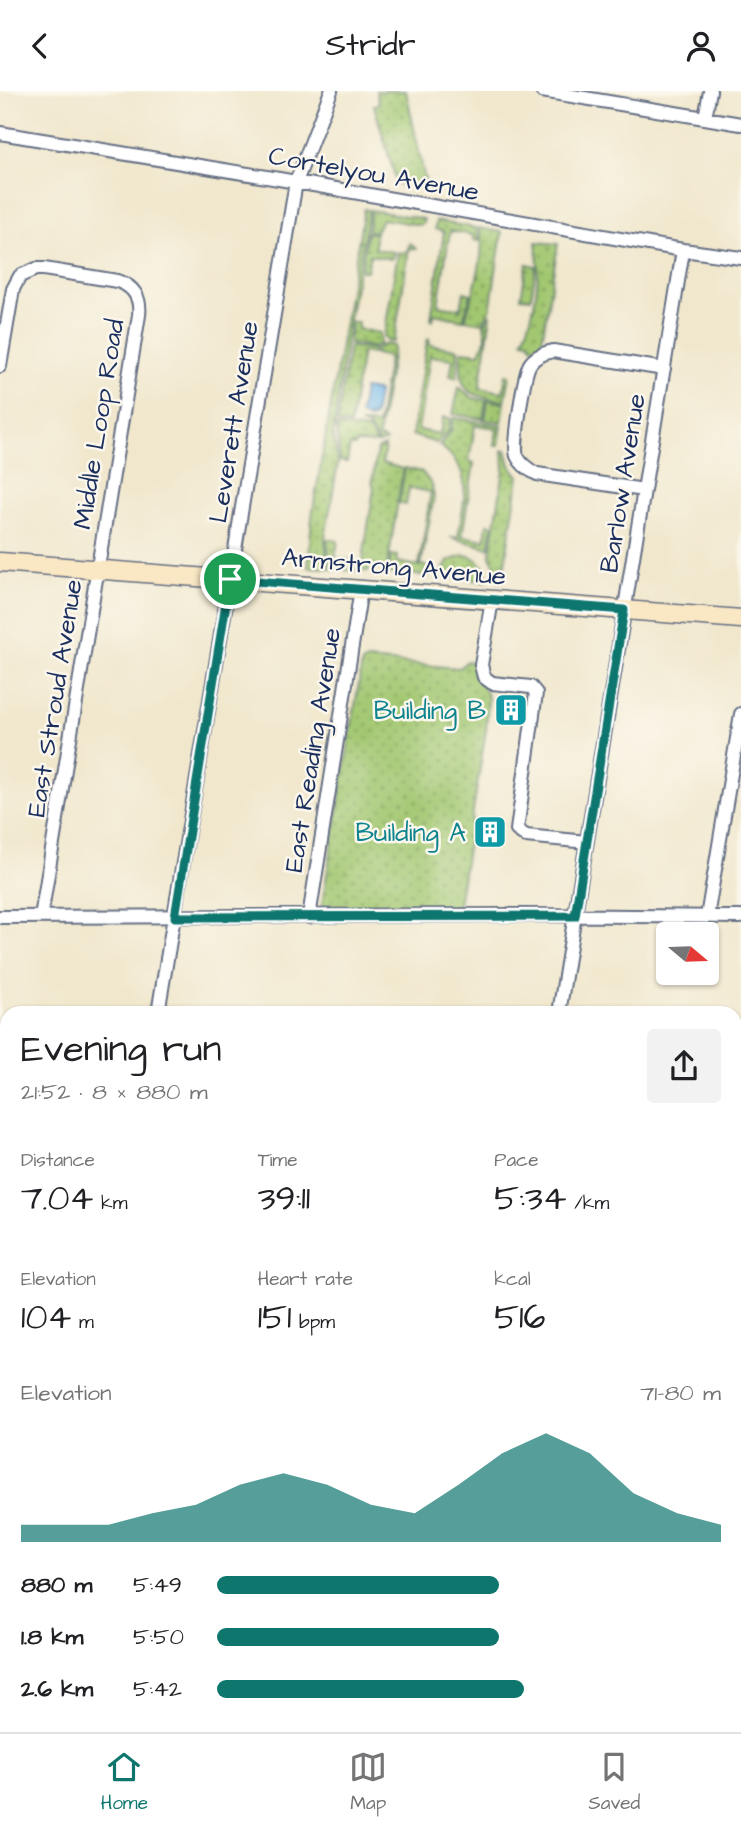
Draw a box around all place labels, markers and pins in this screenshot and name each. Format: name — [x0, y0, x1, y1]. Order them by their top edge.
pin — [200, 549, 260, 609]
building icon: Building B — [492, 691, 530, 729]
place label: Building B — [374, 693, 486, 731]
building icon: Building A — [471, 813, 509, 851]
place label: Building A — [356, 815, 466, 853]

